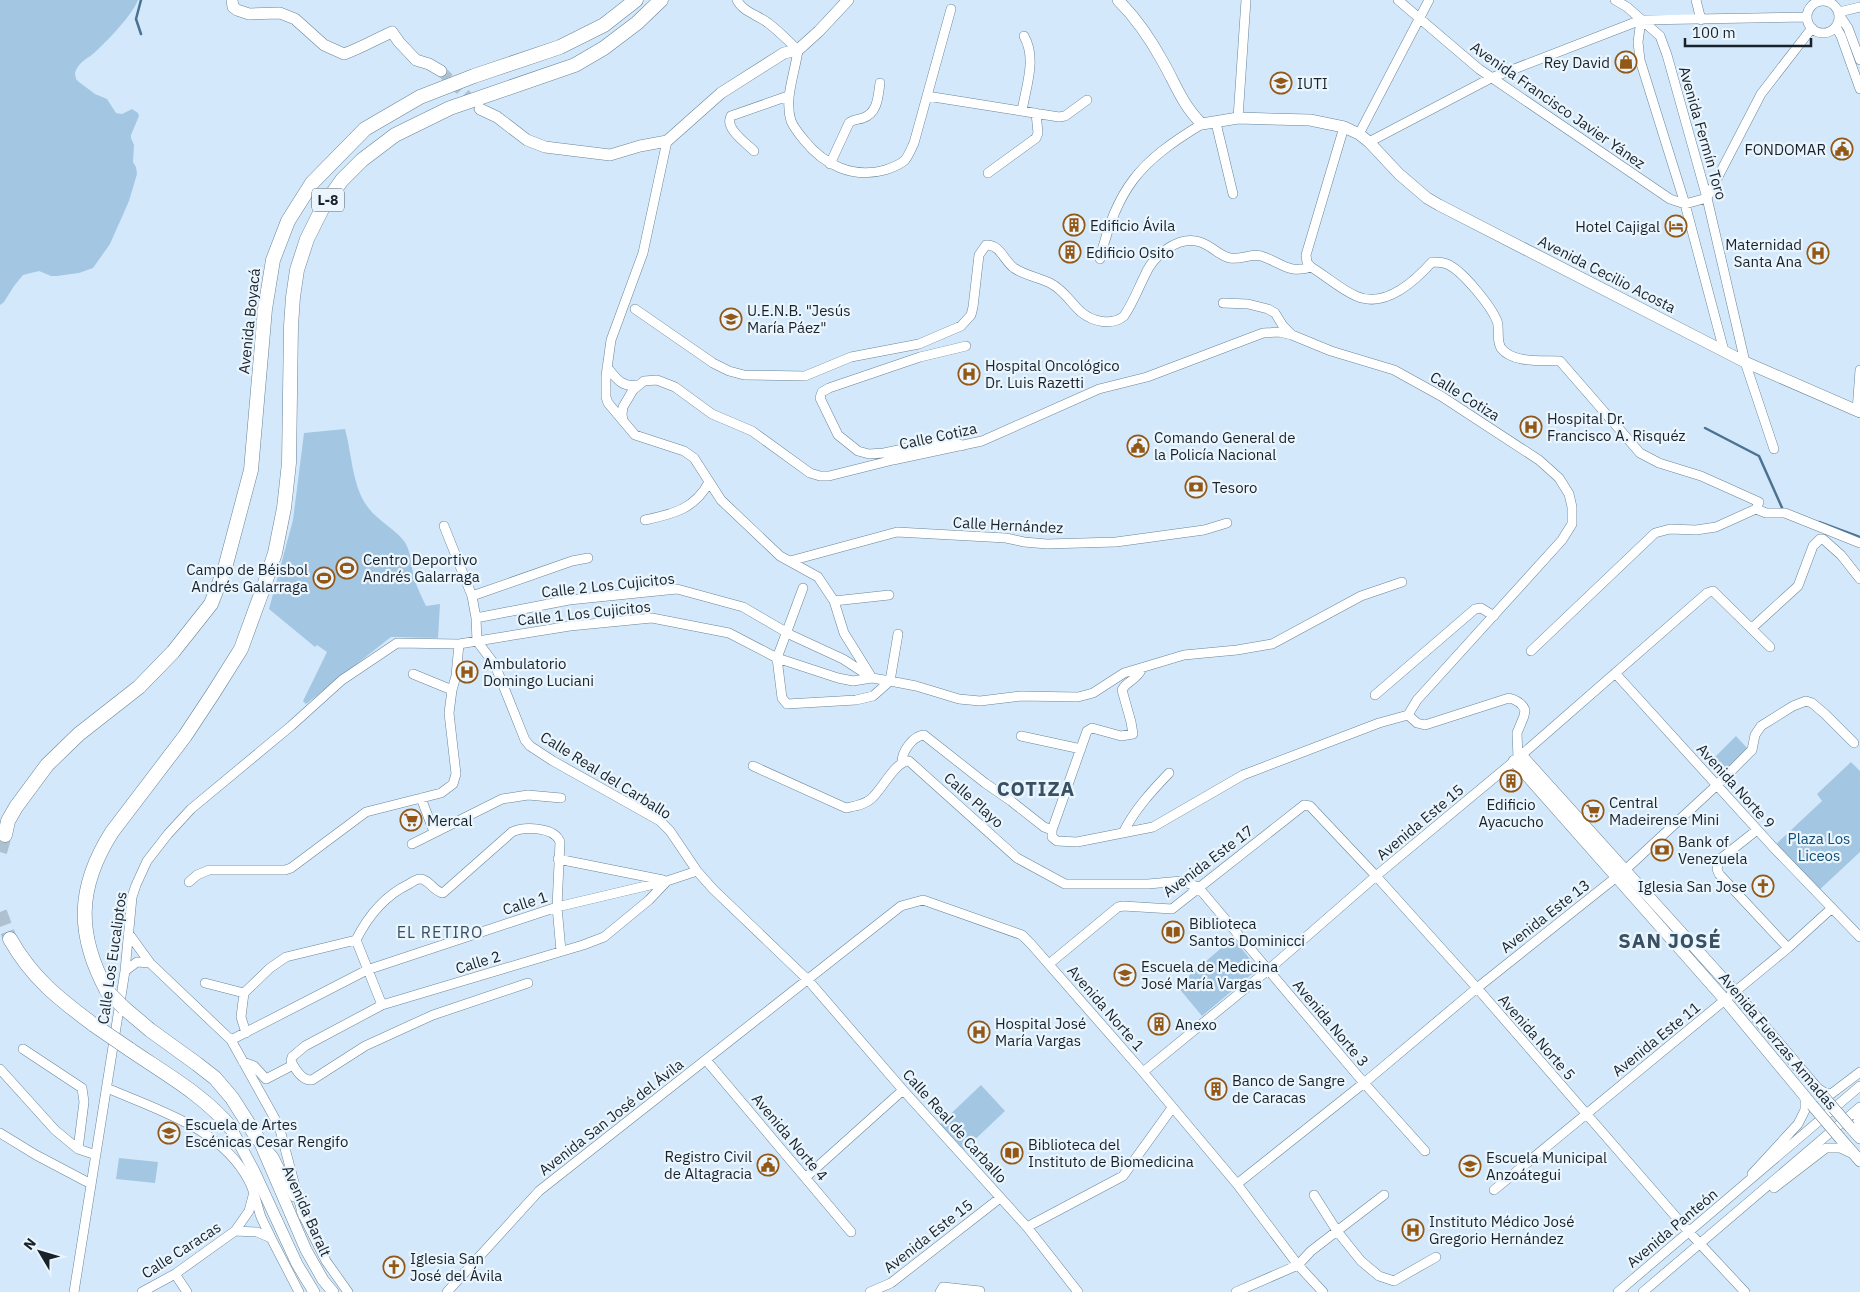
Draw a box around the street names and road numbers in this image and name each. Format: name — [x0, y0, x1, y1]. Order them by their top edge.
street label: Avenida Francisco Javier Yánez — [1467, 37, 1649, 173]
street label: Avenida Fermín Toro — [1675, 64, 1731, 202]
road number: L-8 — [312, 188, 344, 212]
street label: Avenida Cecilio Acosta — [1535, 231, 1679, 317]
street label: Avenida Boyacá — [234, 267, 264, 375]
street label: Calle Cotiza — [1427, 367, 1503, 425]
street label: Calle Cotiza — [897, 419, 979, 453]
street label: Calle Hernández — [952, 513, 1064, 537]
street label: Calle 2 Los Cujicitos — [540, 569, 676, 601]
street label: Calle 1 Los Cujicitos — [516, 597, 652, 629]
street label: Calle Real del Carballo — [537, 727, 675, 823]
street label: Avenida Norte 9 — [1693, 740, 1779, 832]
street label: Calle Playo — [940, 768, 1008, 832]
street label: Avenida Este 15 — [1372, 780, 1468, 864]
street label: Avenida Este 17 — [1159, 821, 1257, 901]
street label: Avenida Este 13 — [1496, 875, 1594, 957]
street label: Calle 1 — [500, 887, 550, 919]
street label: Calle Los Eucaliptos — [93, 890, 131, 1026]
street label: Calle 2 — [453, 946, 503, 978]
street label: Avenida Norte 1 — [1063, 961, 1149, 1055]
street label: Avenida Fuerzas Armadas — [1715, 968, 1841, 1114]
street label: Avenida Norte 3 — [1289, 976, 1373, 1070]
street label: Avenida Norte 5 — [1494, 990, 1580, 1084]
street label: Avenida Este 11 — [1608, 998, 1704, 1080]
street label: Avenida San José del Ávila — [535, 1055, 687, 1179]
street label: Calle Real de Carballo — [899, 1065, 1011, 1187]
street label: Avenida Norte 4 — [748, 1090, 832, 1184]
street label: Avenida Baralt — [278, 1162, 336, 1260]
street label: Avenida Panteón — [1623, 1184, 1721, 1272]
street label: Avenida Este 15 — [879, 1195, 977, 1277]
street label: Calle Caracas — [138, 1217, 224, 1283]

